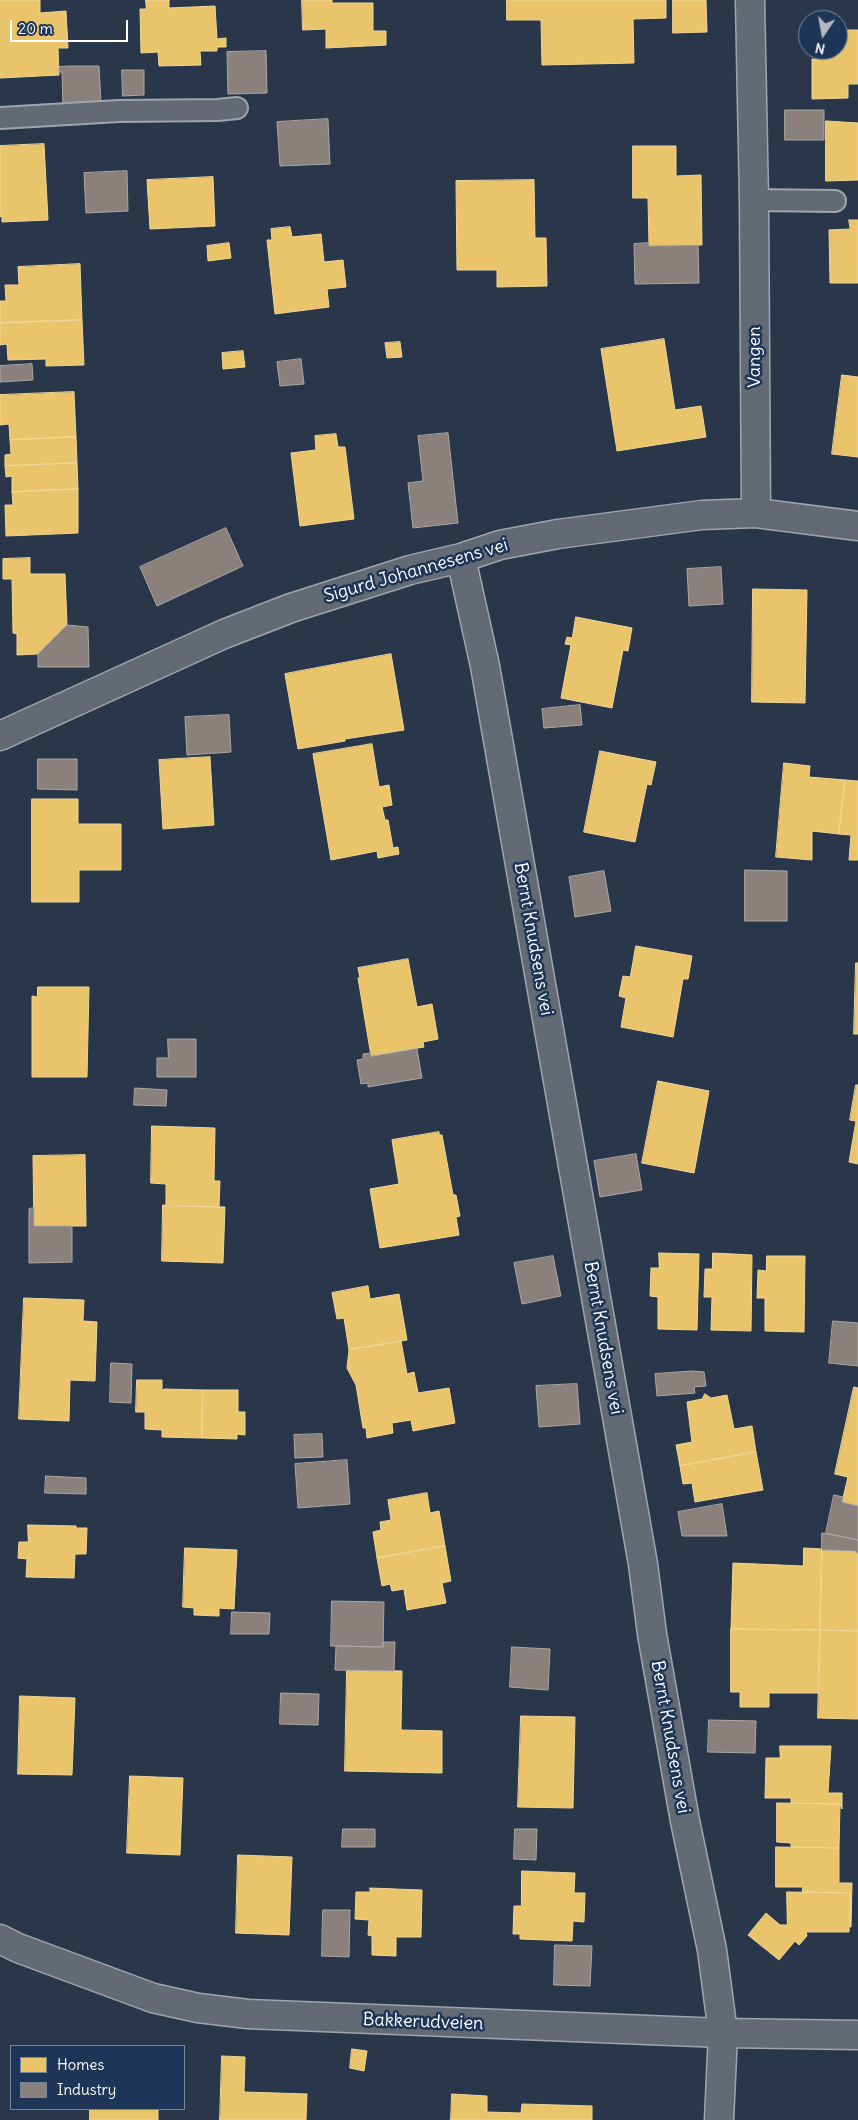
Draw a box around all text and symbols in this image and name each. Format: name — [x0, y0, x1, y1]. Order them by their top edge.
scale bar — [12, 10, 130, 42]
north arrow — [798, 10, 848, 60]
text: 20 m — [18, 19, 53, 38]
text: N — [813, 39, 827, 59]
street label: Vangen — [744, 326, 766, 388]
street label: Sigurd Johannesens vei — [322, 534, 510, 608]
street label: Bernt Knudsens vei — [509, 861, 557, 1017]
street label: Bernt Knudsens vei — [579, 1260, 627, 1416]
street label: Bernt Knudsens vei — [646, 1659, 694, 1815]
street label: Bakkerudveien — [362, 2009, 484, 2035]
legend — [10, 2045, 185, 2110]
text: Homes — [57, 2055, 104, 2074]
text: Industry — [57, 2080, 116, 2099]

